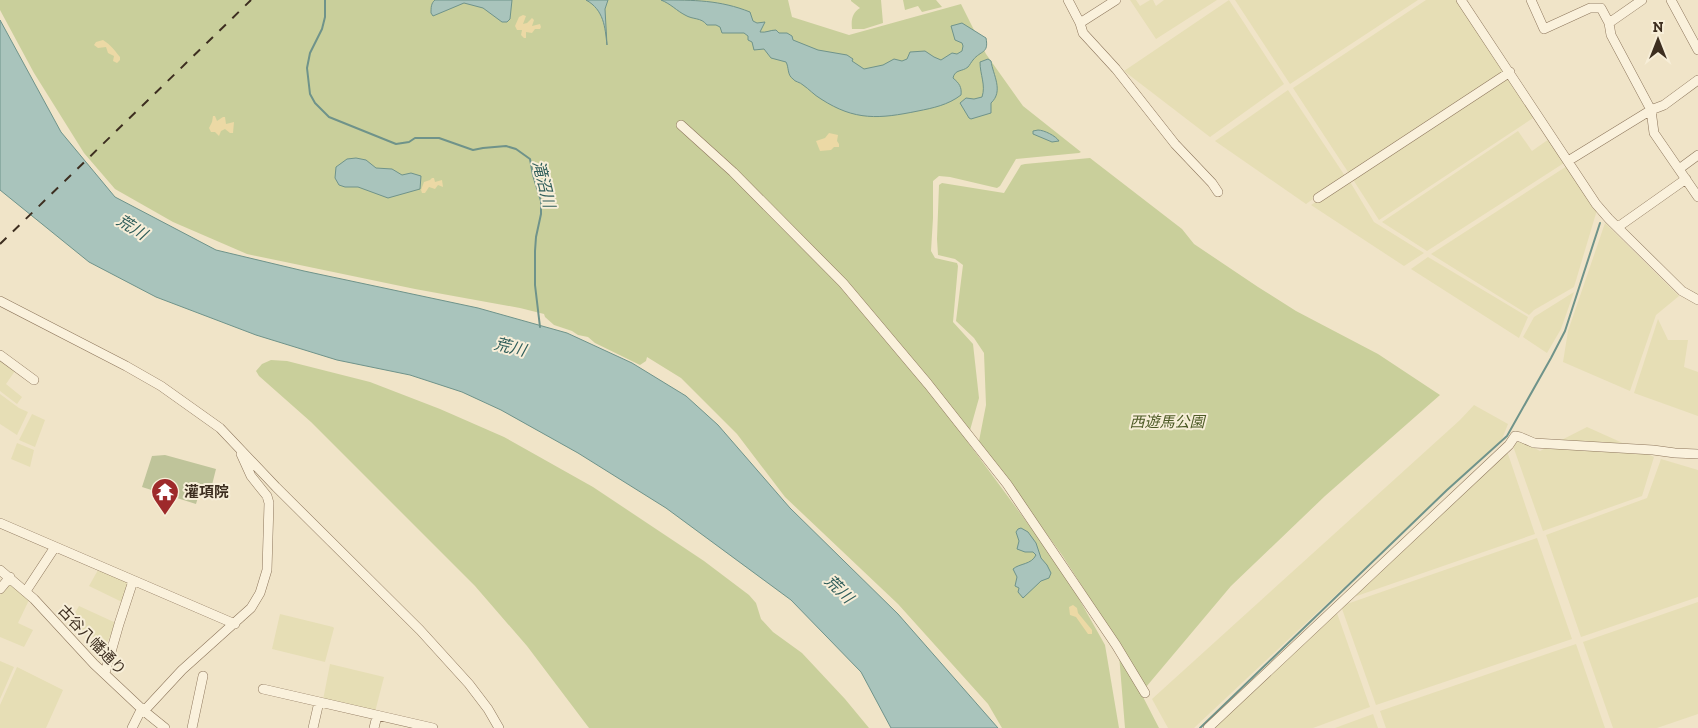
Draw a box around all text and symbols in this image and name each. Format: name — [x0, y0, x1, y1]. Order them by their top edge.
north arrow — [1633, 15, 1683, 65]
text: N — [1653, 19, 1664, 36]
water label: 滝沼川 — [529, 158, 560, 212]
water label: 荒川 — [113, 210, 152, 245]
water label: 荒川 — [492, 334, 530, 361]
park label: 西遊馬公園 — [1129, 413, 1206, 431]
temple icon: 灌項院 — [150, 477, 180, 516]
place label: 灌項院 — [184, 483, 229, 501]
water label: 荒川 — [821, 571, 859, 608]
street label: 古谷八幡通り — [54, 601, 130, 679]

